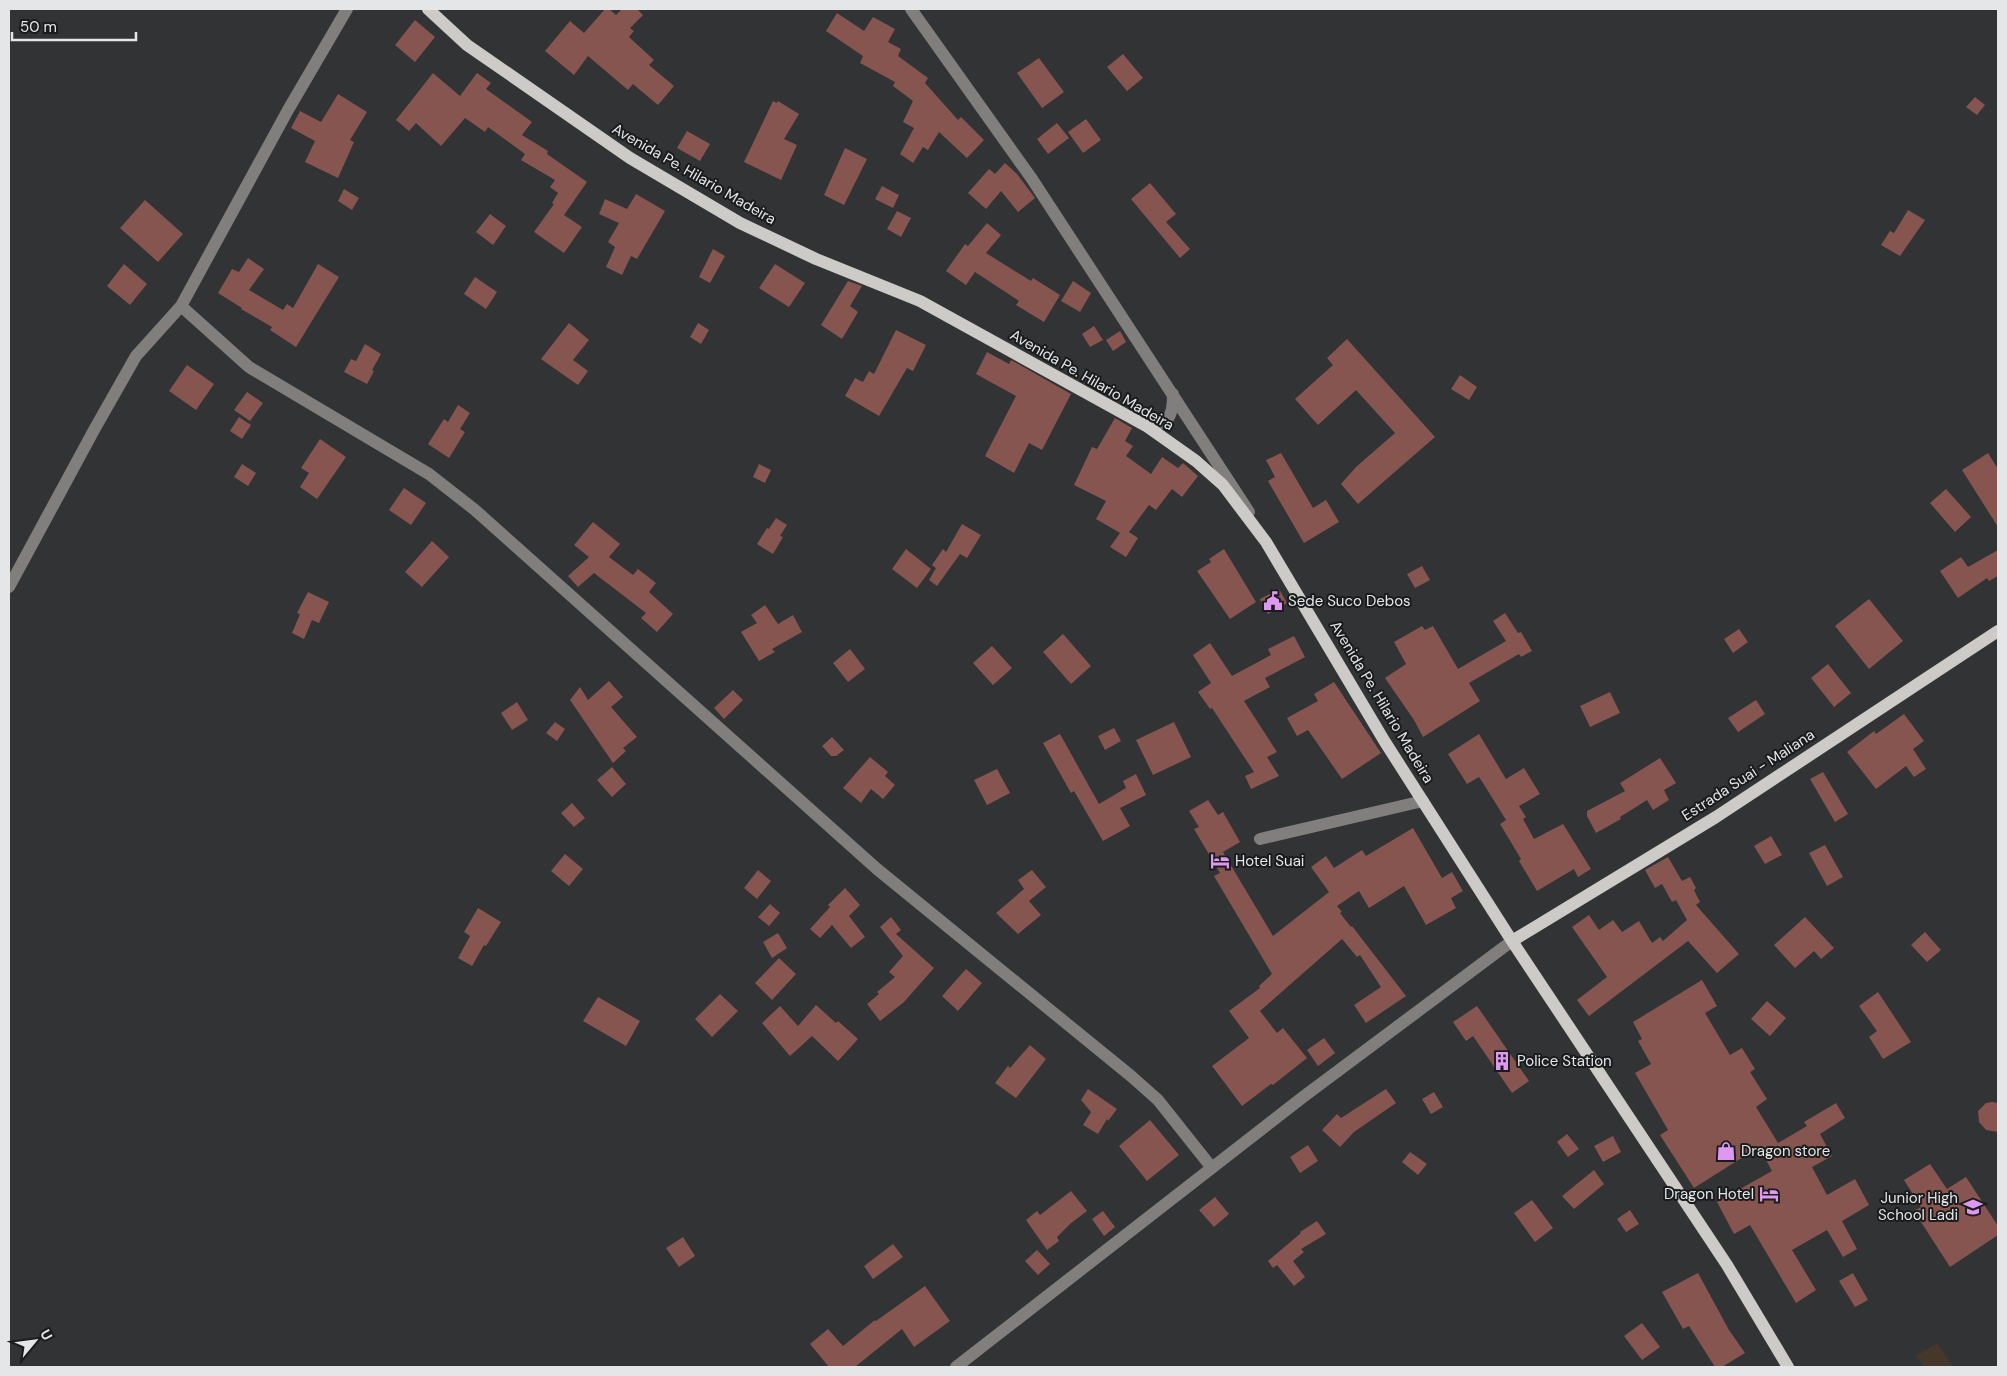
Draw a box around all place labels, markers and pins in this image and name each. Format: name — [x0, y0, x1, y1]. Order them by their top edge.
public building icon: Sede Suco Debos — [1262, 590, 1284, 612]
place label: Sede Suco Debos — [1288, 591, 1411, 611]
hotel icon: Hotel Suai — [1209, 850, 1231, 872]
place label: Hotel Suai — [1235, 851, 1304, 871]
building icon: Police Station — [1491, 1050, 1513, 1072]
place label: Police Station — [1517, 1051, 1612, 1071]
shop icon: Dragon store — [1715, 1140, 1737, 1162]
place label: Dragon store — [1741, 1141, 1830, 1161]
hotel icon: Dragon Hotel — [1758, 1183, 1780, 1205]
place label: Dragon Hotel — [1664, 1184, 1754, 1204]
place label: Junior High School Ladi — [1878, 1188, 1958, 1225]
school or university icon: Junior High School Ladi — [1962, 1196, 1984, 1218]

